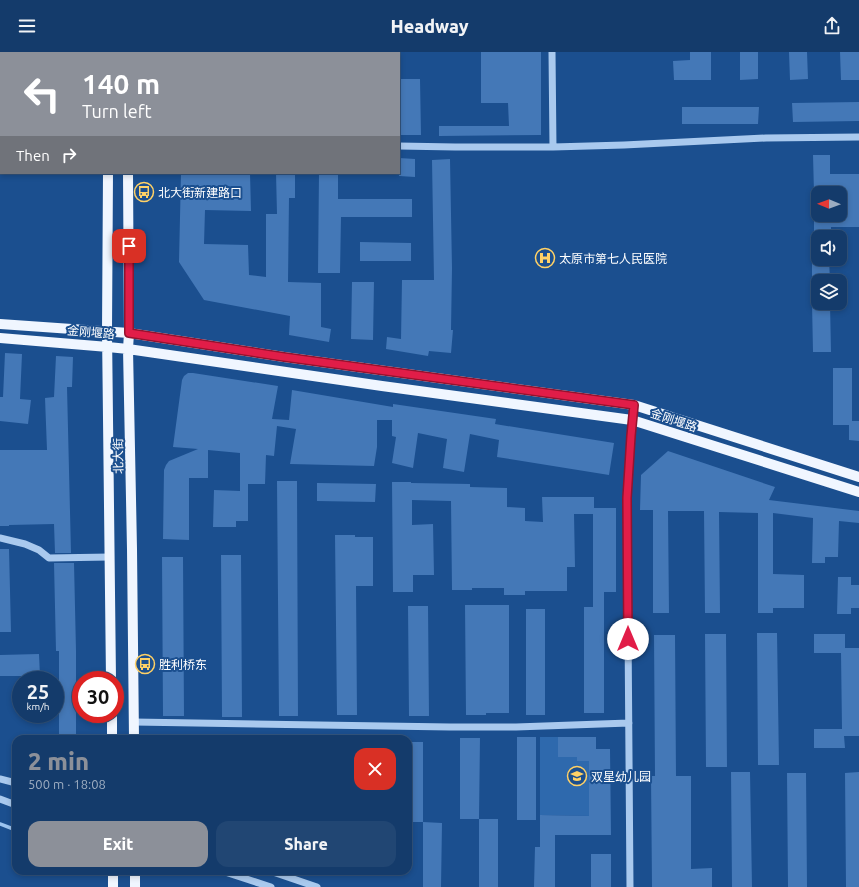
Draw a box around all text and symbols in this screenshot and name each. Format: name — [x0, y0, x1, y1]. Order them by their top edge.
icon: menu — [16, 15, 38, 37]
icon: share — [821, 15, 843, 37]
text: Headway — [390, 16, 469, 36]
icon: left — [16, 68, 68, 120]
text: 140 m — [82, 68, 160, 99]
text: Turn left — [82, 101, 152, 121]
icon: right — [58, 144, 80, 166]
text: Then — [16, 147, 50, 164]
bus stop icon: 北大街新建路口 — [133, 181, 155, 203]
place label: 北大街新建路口 — [158, 186, 242, 199]
north arrow — [811, 186, 847, 222]
map controls — [811, 186, 847, 310]
pin — [112, 229, 146, 263]
button: sound — [811, 230, 847, 266]
icon: arrive — [118, 235, 140, 257]
hospital icon: 太原市第七人民医院 — [534, 247, 556, 269]
place label: 太原市第七人民医院 — [559, 252, 667, 265]
button: layers — [811, 274, 847, 310]
street label: 金刚堰路 — [67, 323, 115, 341]
street label: 金刚堰路 — [649, 406, 699, 434]
street label: 北大街 — [111, 438, 125, 474]
position arrow — [607, 618, 649, 660]
bus stop icon: 胜利桥东 — [134, 653, 156, 675]
place label: 胜利桥东 — [159, 658, 207, 671]
speed limit sign: 30 — [72, 671, 124, 723]
text: 25 — [27, 680, 49, 703]
text: km/h — [26, 701, 50, 712]
text: 2 min — [28, 748, 89, 775]
button: close — [354, 748, 396, 790]
school or university icon: 双星幼儿园 — [566, 765, 588, 787]
place label: 双星幼儿园 — [591, 770, 651, 783]
text: 500 m · 18:08 — [28, 777, 106, 791]
button: Exit — [28, 821, 208, 867]
button: Share — [216, 821, 396, 867]

